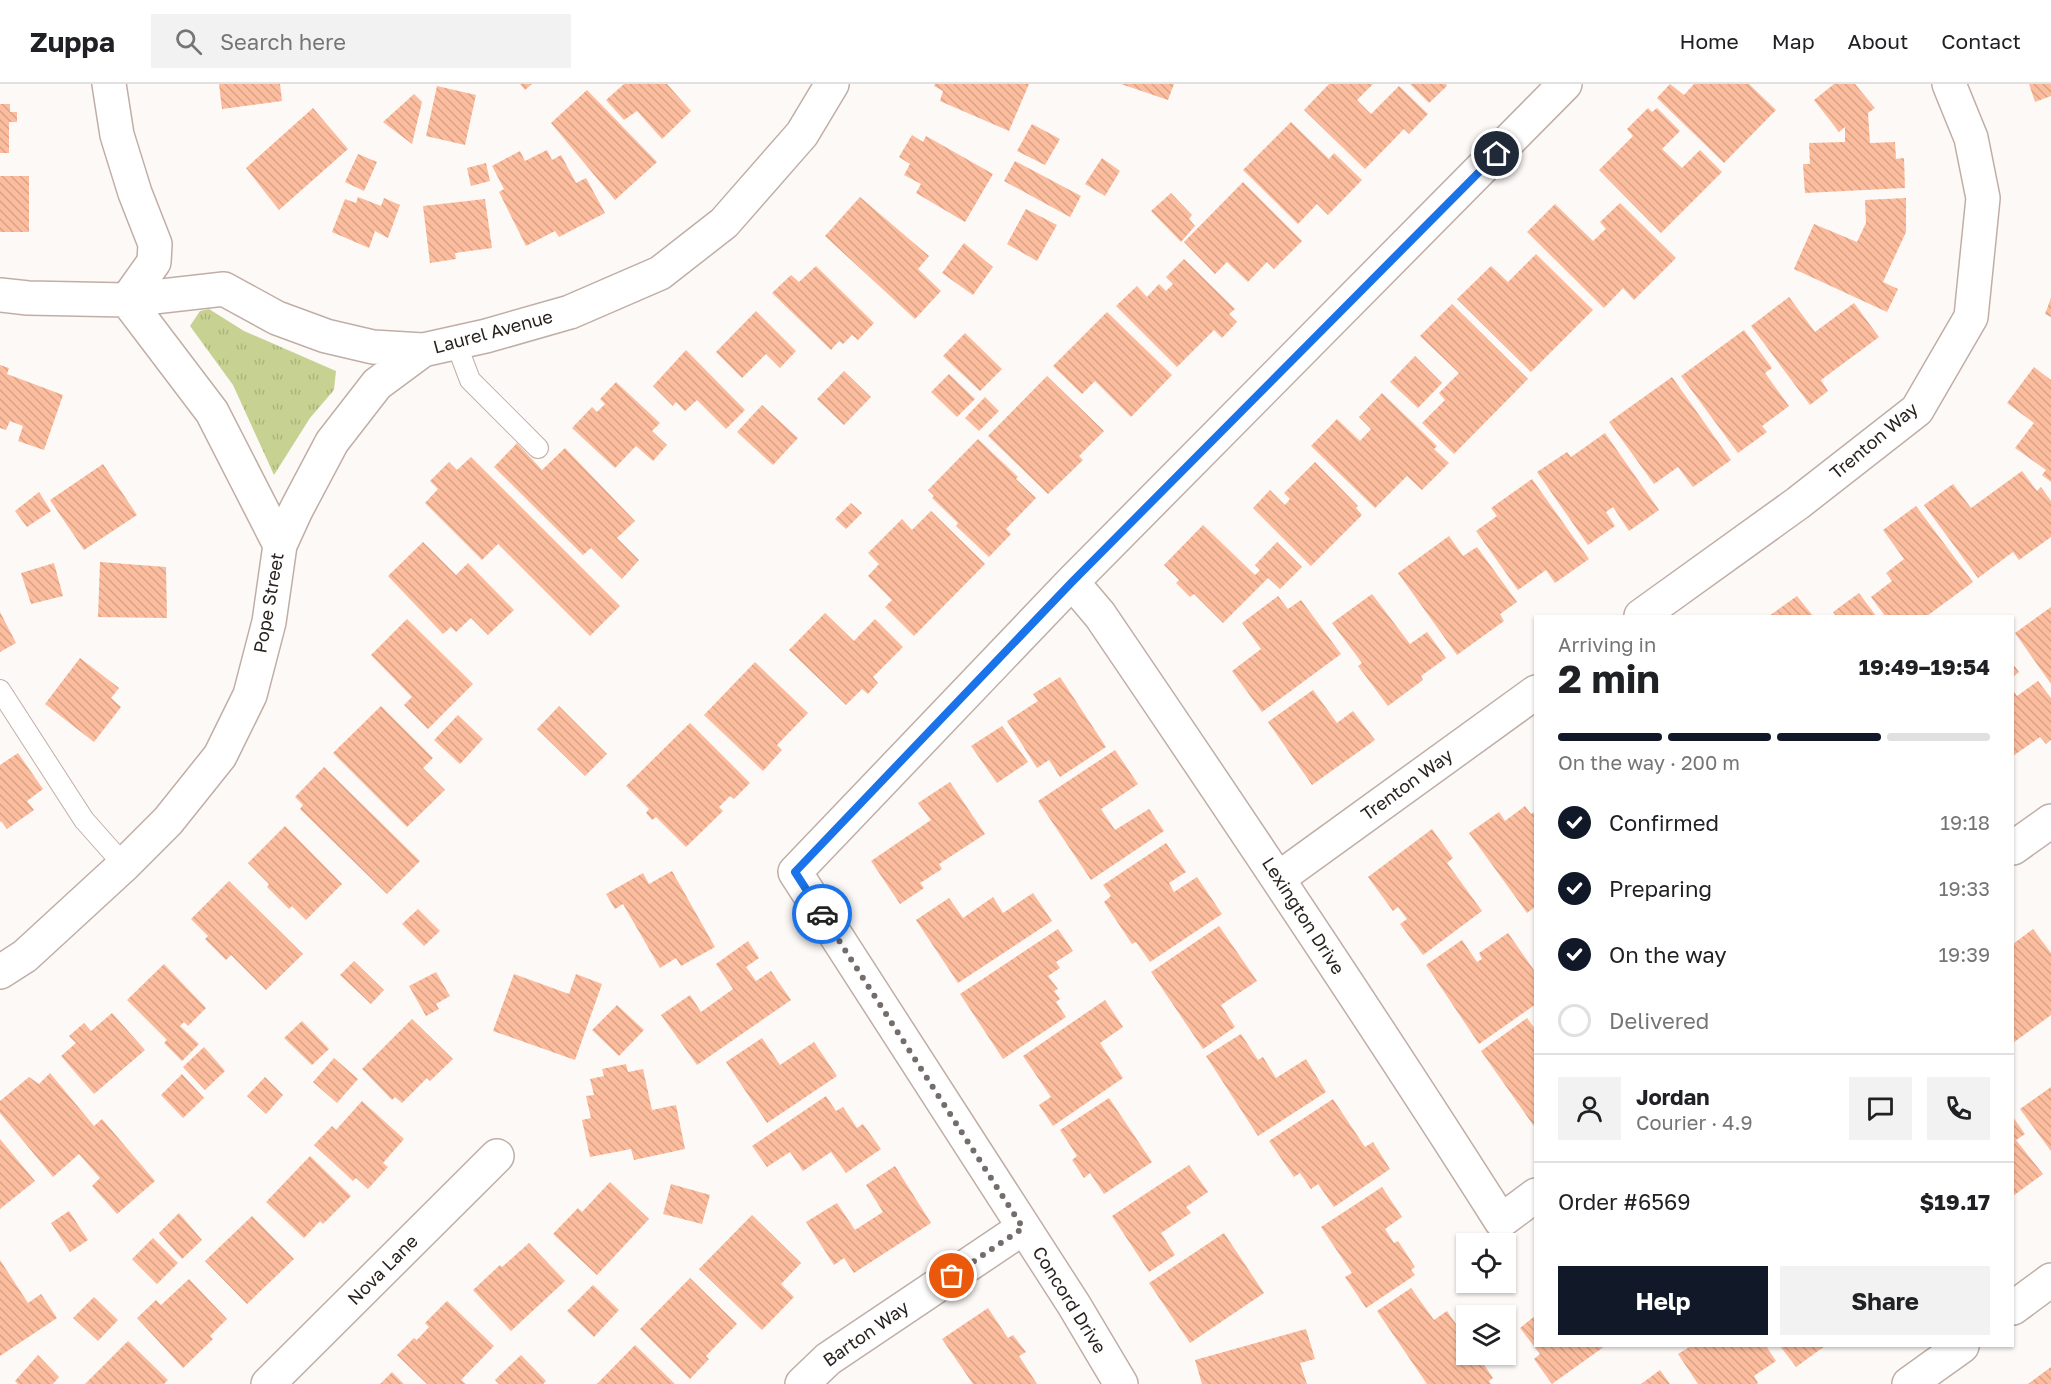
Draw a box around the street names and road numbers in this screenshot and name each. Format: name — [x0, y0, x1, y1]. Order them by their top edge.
street label: Laurel Avenue — [431, 305, 555, 358]
street label: Trenton Way — [1825, 397, 1922, 483]
street label: Pope Street — [248, 551, 288, 655]
street label: Trenton Way — [1356, 744, 1456, 825]
street label: Lexington Drive — [1258, 853, 1350, 978]
street label: Nova Lane — [343, 1230, 422, 1309]
street label: Concord Drive — [1028, 1242, 1111, 1357]
street label: Barton Way — [818, 1296, 913, 1371]

